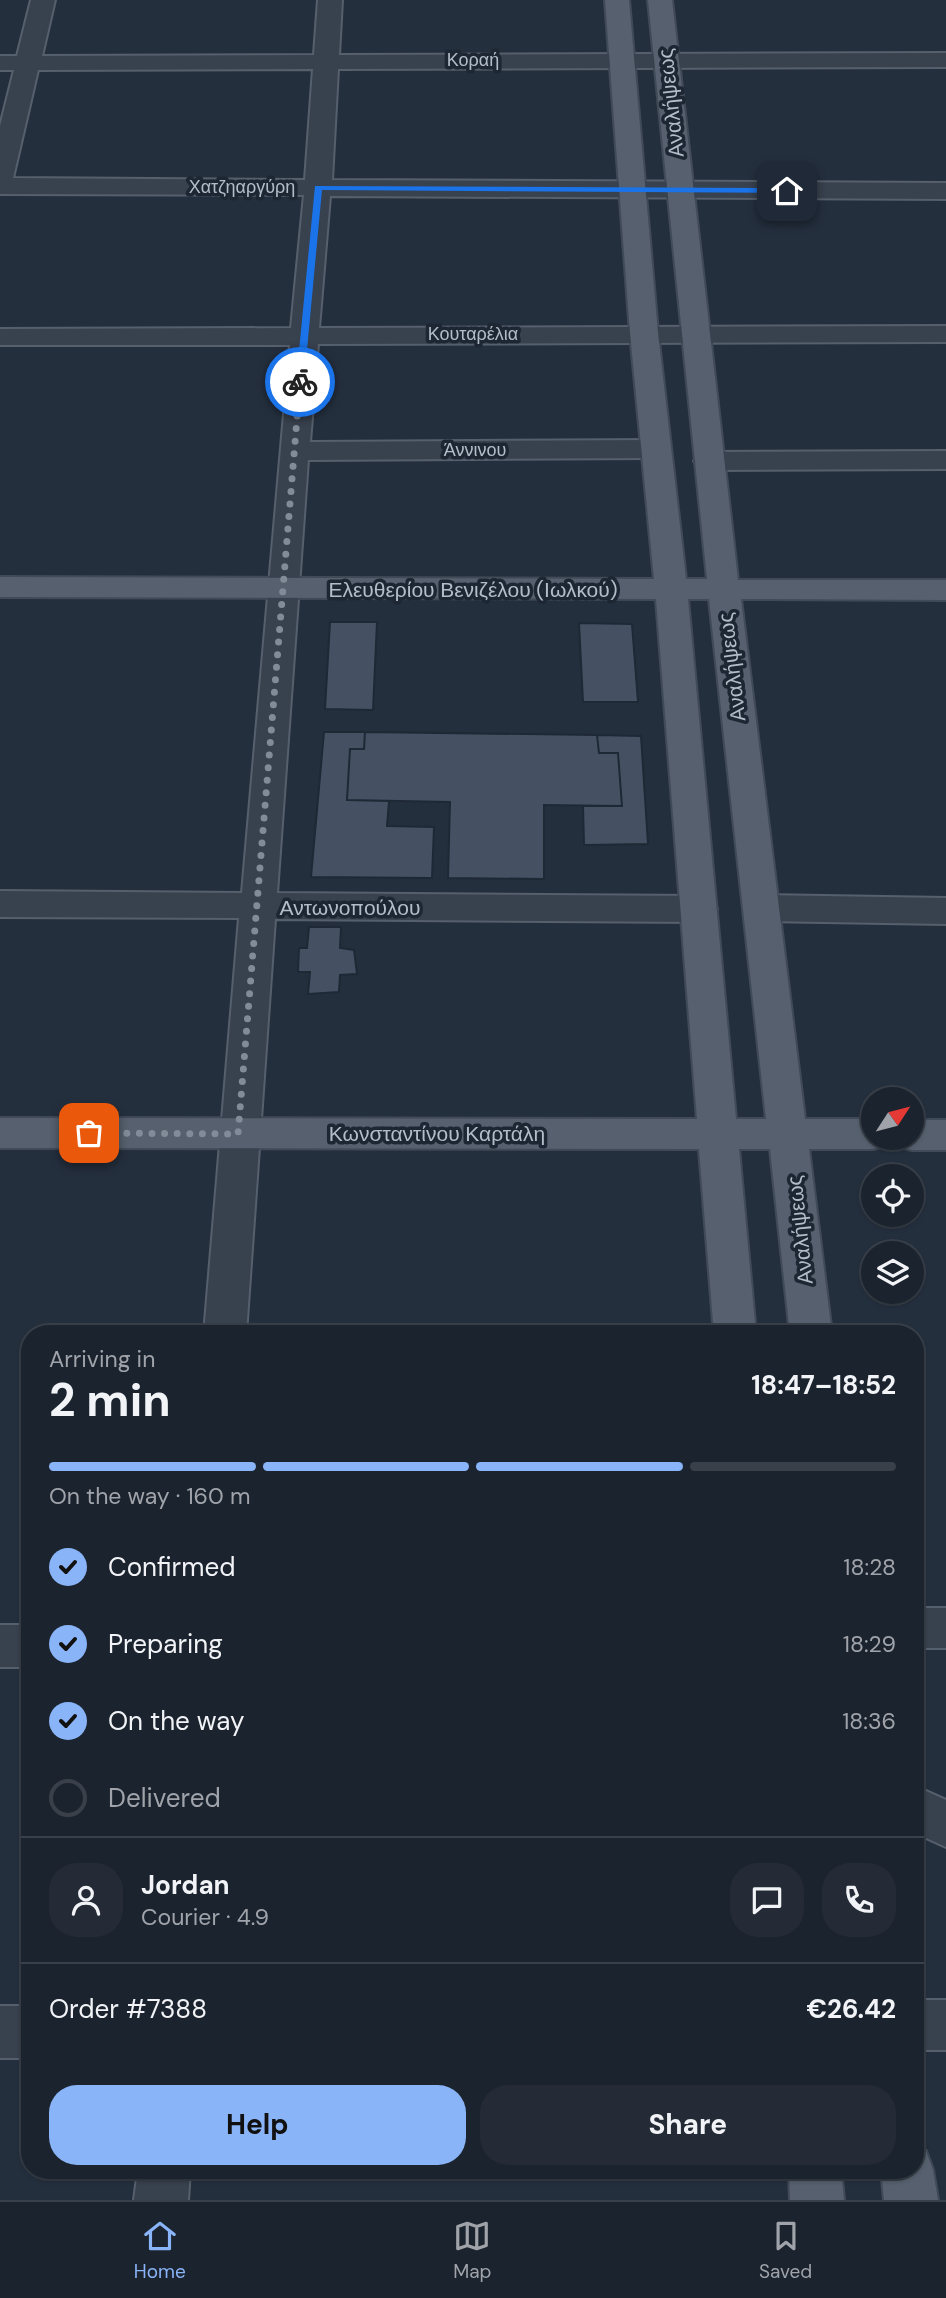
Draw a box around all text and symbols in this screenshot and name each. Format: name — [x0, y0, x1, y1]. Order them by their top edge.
street label: Αναλήψεως — [651, 47, 691, 159]
street label: Κοραή — [447, 48, 499, 72]
pin — [757, 161, 817, 221]
icon: home — [768, 172, 806, 210]
street label: Χατζηαργύρη — [189, 175, 295, 199]
street label: Κουταρέλια — [428, 322, 518, 346]
courier — [265, 347, 335, 417]
icon: bike — [281, 363, 319, 401]
street label: Άννινου — [444, 438, 506, 462]
street label: Ελευθερίου Βενιζέλου (Ιωλκού) — [328, 576, 618, 604]
street label: Αναλήψεως — [711, 611, 753, 723]
street label: Αντωνοπούλου — [280, 894, 420, 922]
north arrow — [861, 1087, 924, 1150]
map controls — [861, 1087, 924, 1304]
pin — [59, 1103, 119, 1163]
icon: bag — [70, 1114, 108, 1152]
street label: Κωνσταντίνου Καρτάλη — [329, 1120, 545, 1148]
button: locate — [861, 1164, 924, 1227]
street label: Αναλήψεως — [780, 1174, 820, 1286]
button: layers — [861, 1241, 924, 1304]
text: Arriving in — [49, 1344, 155, 1374]
text: 18:47–18:52 — [751, 1368, 896, 1402]
text: 2 min — [49, 1370, 171, 1430]
text: On the way · 160 m — [49, 1481, 250, 1511]
icon: check — [49, 1548, 87, 1586]
text: Confirmed — [108, 1550, 235, 1584]
text: 18:28 — [843, 1552, 896, 1582]
icon: check — [49, 1625, 87, 1663]
text: Preparing — [108, 1627, 223, 1661]
text: 18:29 — [843, 1629, 896, 1659]
icon: check — [49, 1702, 87, 1740]
text: On the way — [108, 1704, 244, 1738]
text: 18:36 — [842, 1706, 896, 1736]
text: Delivered — [108, 1781, 221, 1815]
button: person — [49, 1863, 123, 1937]
button: chat — [730, 1863, 804, 1937]
button: phone — [822, 1863, 896, 1937]
text: Jordan — [141, 1868, 230, 1902]
text: Courier · 4.9 — [141, 1902, 269, 1932]
text: Order #7388 — [49, 1992, 207, 2026]
text: €26.42 — [806, 1992, 896, 2026]
button: Help — [49, 2085, 466, 2165]
button: Share — [480, 2085, 896, 2165]
tab: Home — [134, 2217, 186, 2284]
tab: Map — [453, 2217, 491, 2284]
tab: Saved — [759, 2217, 812, 2284]

